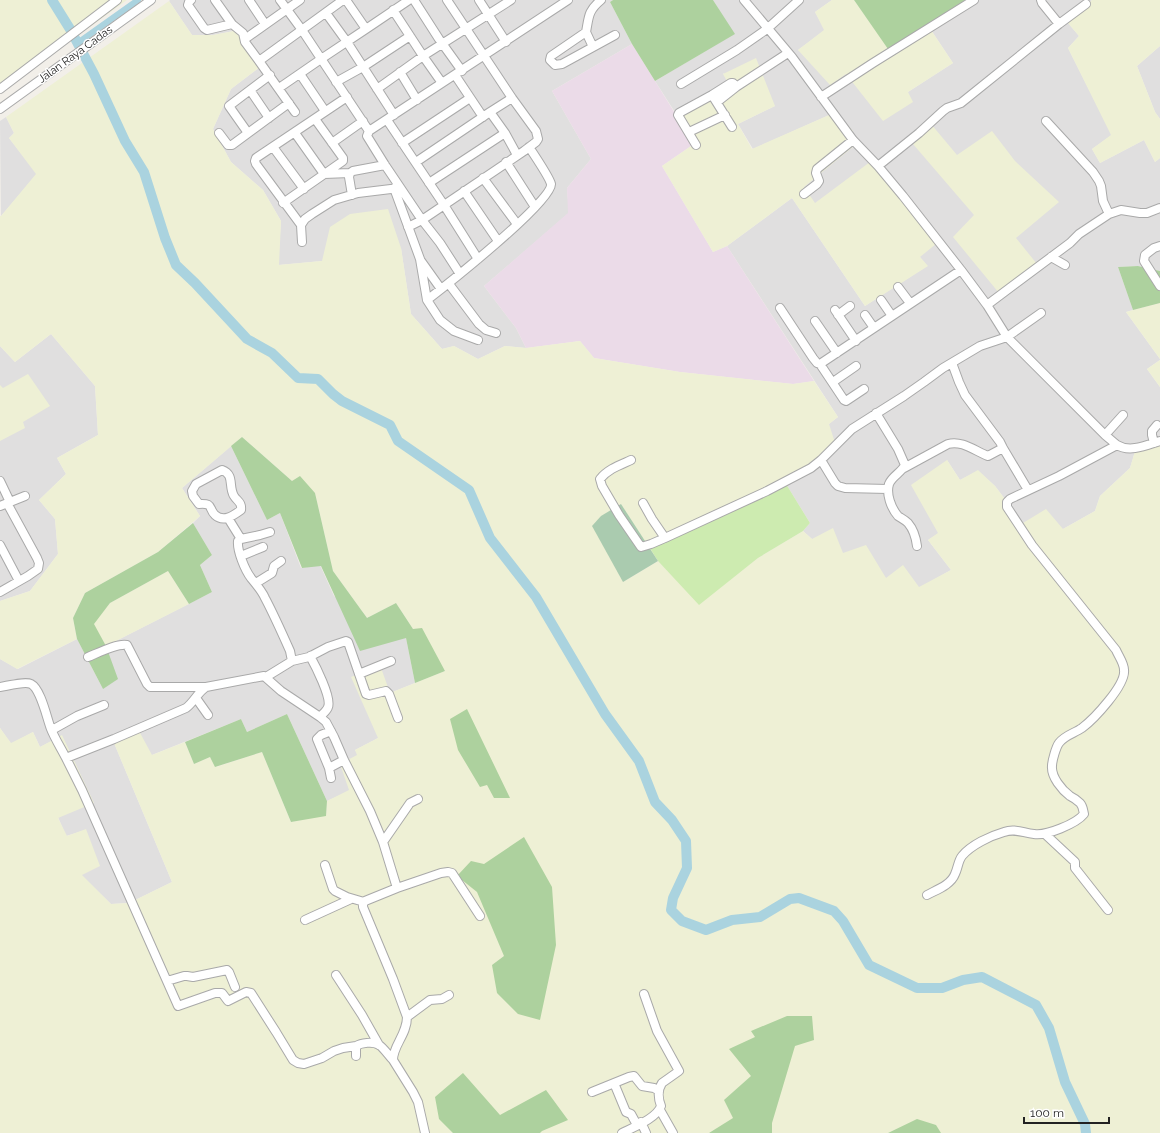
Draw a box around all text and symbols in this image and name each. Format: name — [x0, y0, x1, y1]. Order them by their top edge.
street label: Jalan Raya Cadas — [36, 23, 115, 86]
scale bar — [1024, 1099, 1109, 1125]
text: 100 m — [1030, 1106, 1064, 1120]

